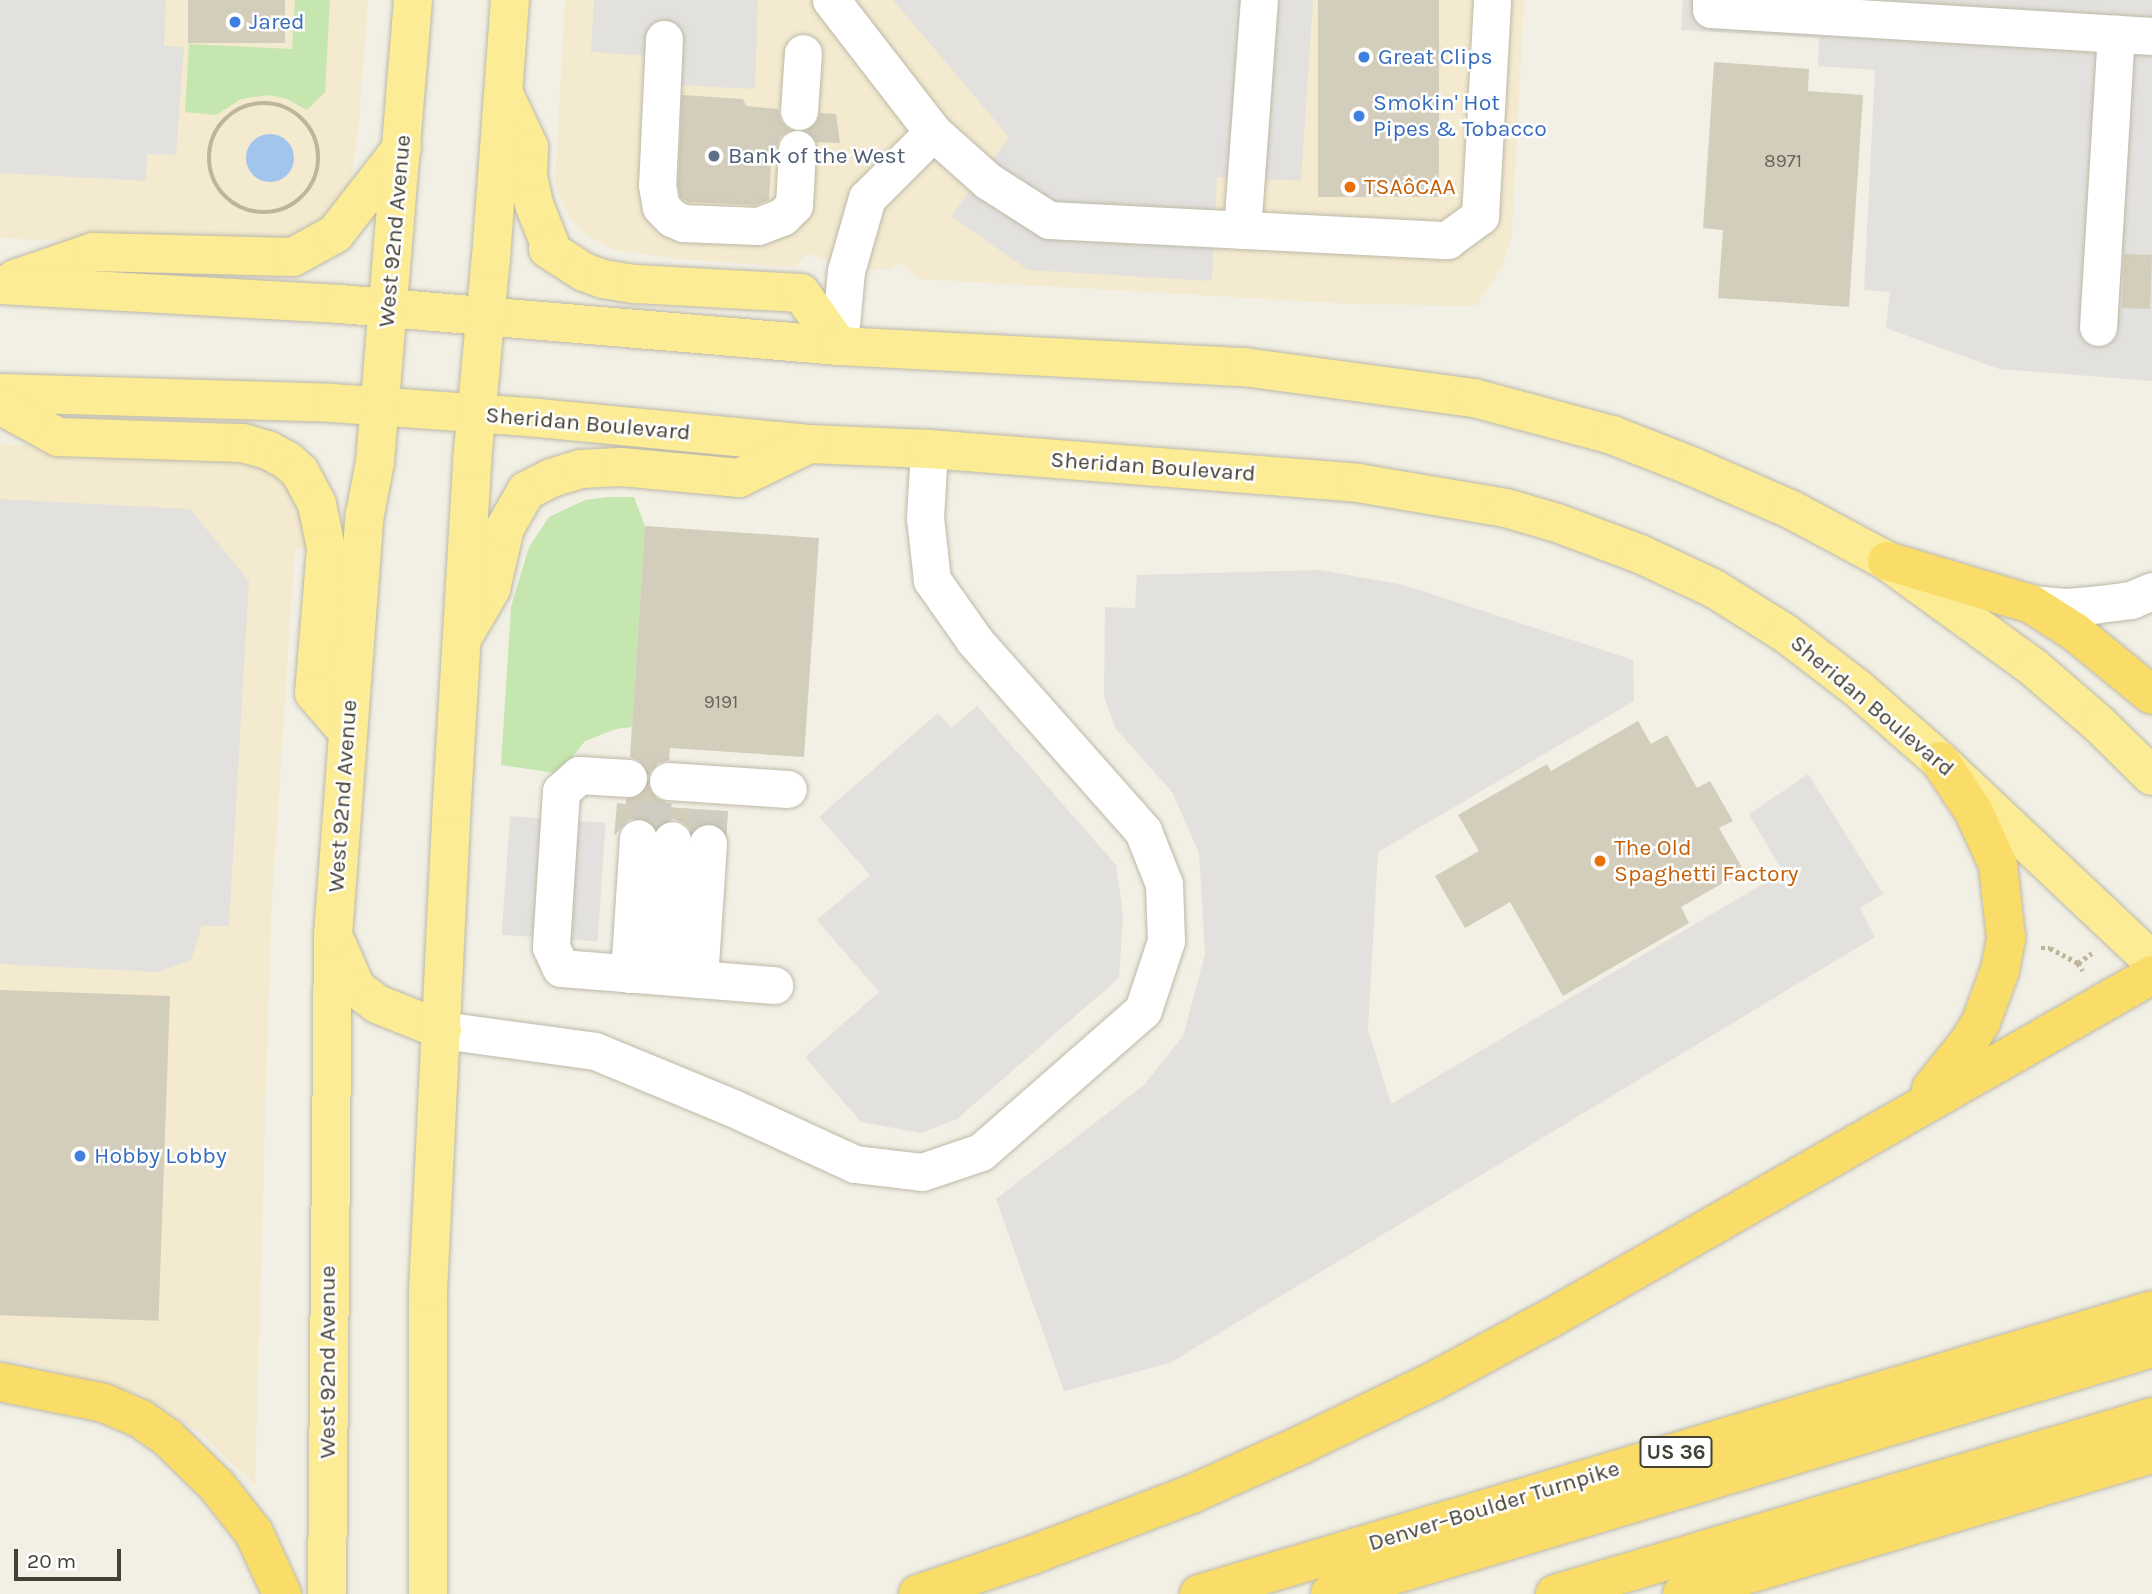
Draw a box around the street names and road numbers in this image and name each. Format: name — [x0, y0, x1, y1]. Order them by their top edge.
street label: West 92nd Avenue — [373, 134, 417, 328]
street label: Sheridan Boulevard — [484, 401, 692, 447]
street label: Sheridan Boulevard — [1049, 446, 1257, 488]
street label: Sheridan Boulevard — [1784, 629, 1960, 783]
street label: West 92nd Avenue — [322, 699, 364, 893]
street label: West 92nd Avenue — [314, 1265, 342, 1459]
road number: US 36 — [1639, 1434, 1713, 1470]
street label: Denver–Boulder Turnpike — [1365, 1455, 1623, 1557]

